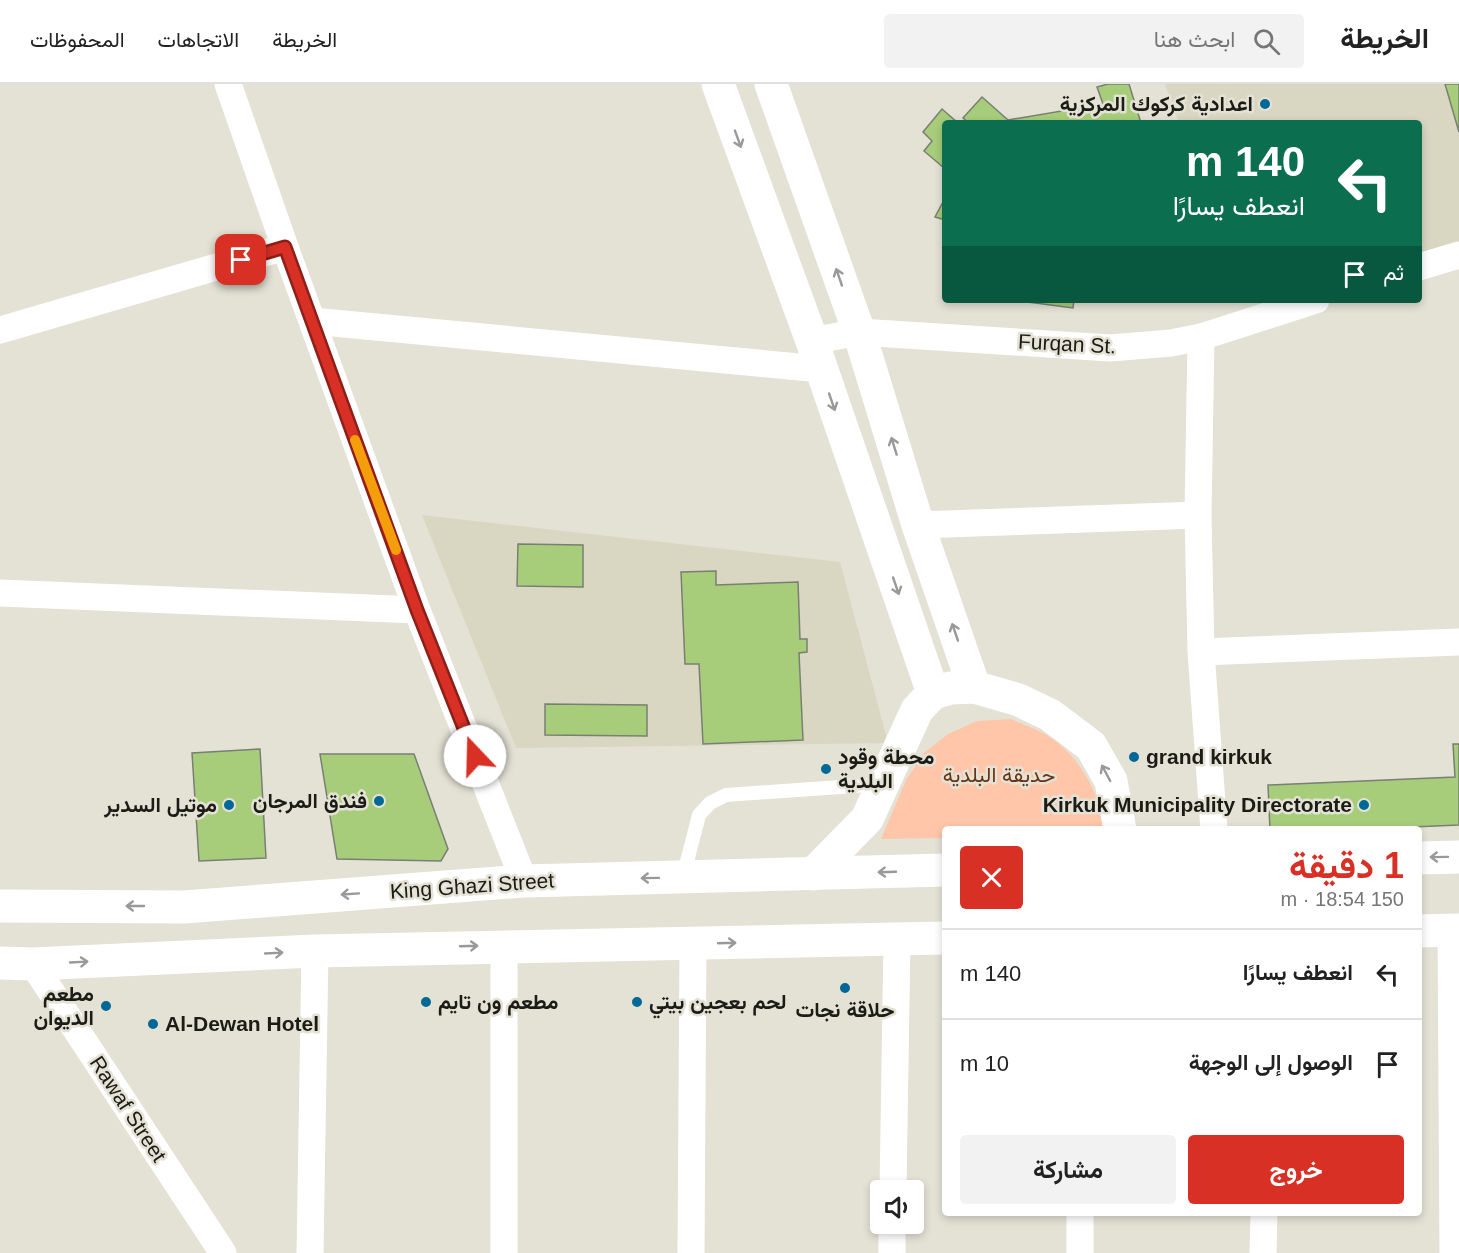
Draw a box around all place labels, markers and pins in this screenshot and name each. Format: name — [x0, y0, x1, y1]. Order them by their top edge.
place label: اعدادية كركوك المركزية — [1060, 92, 1253, 117]
marker: اعدادية كركوك المركزية — [1258, 97, 1272, 111]
pin — [215, 234, 266, 285]
place label: محطة وقود البلدية — [838, 745, 934, 793]
place label: grand kirkuk — [1146, 745, 1272, 768]
marker: grand kirkuk — [1127, 750, 1141, 764]
marker: محطة وقود البلدية — [819, 762, 833, 776]
place label: فندق المرجان — [253, 789, 367, 814]
place label: موتيل السدير — [103, 793, 217, 818]
place label: Kirkuk Municipality Directorate — [1043, 793, 1352, 816]
marker: فندق المرجان — [372, 794, 386, 808]
marker: موتيل السدير — [222, 798, 236, 812]
marker: Kirkuk Municipality Directorate — [1357, 798, 1371, 812]
marker: حلاقة نجات — [838, 981, 852, 995]
place label: مطعم الديوان — [33, 982, 94, 1031]
place label: مطعم ون تايم — [438, 990, 558, 1016]
place label: لحم بعجين بيتي — [649, 990, 787, 1019]
marker: مطعم ون تايم — [419, 995, 433, 1009]
marker: لحم بعجين بيتي — [630, 995, 644, 1009]
place label: حلاقة نجات — [795, 998, 895, 1022]
marker: مطعم الديوان — [99, 999, 113, 1013]
place label: Al-Dewan Hotel — [165, 1012, 319, 1035]
marker: Al-Dewan Hotel — [146, 1017, 160, 1031]

